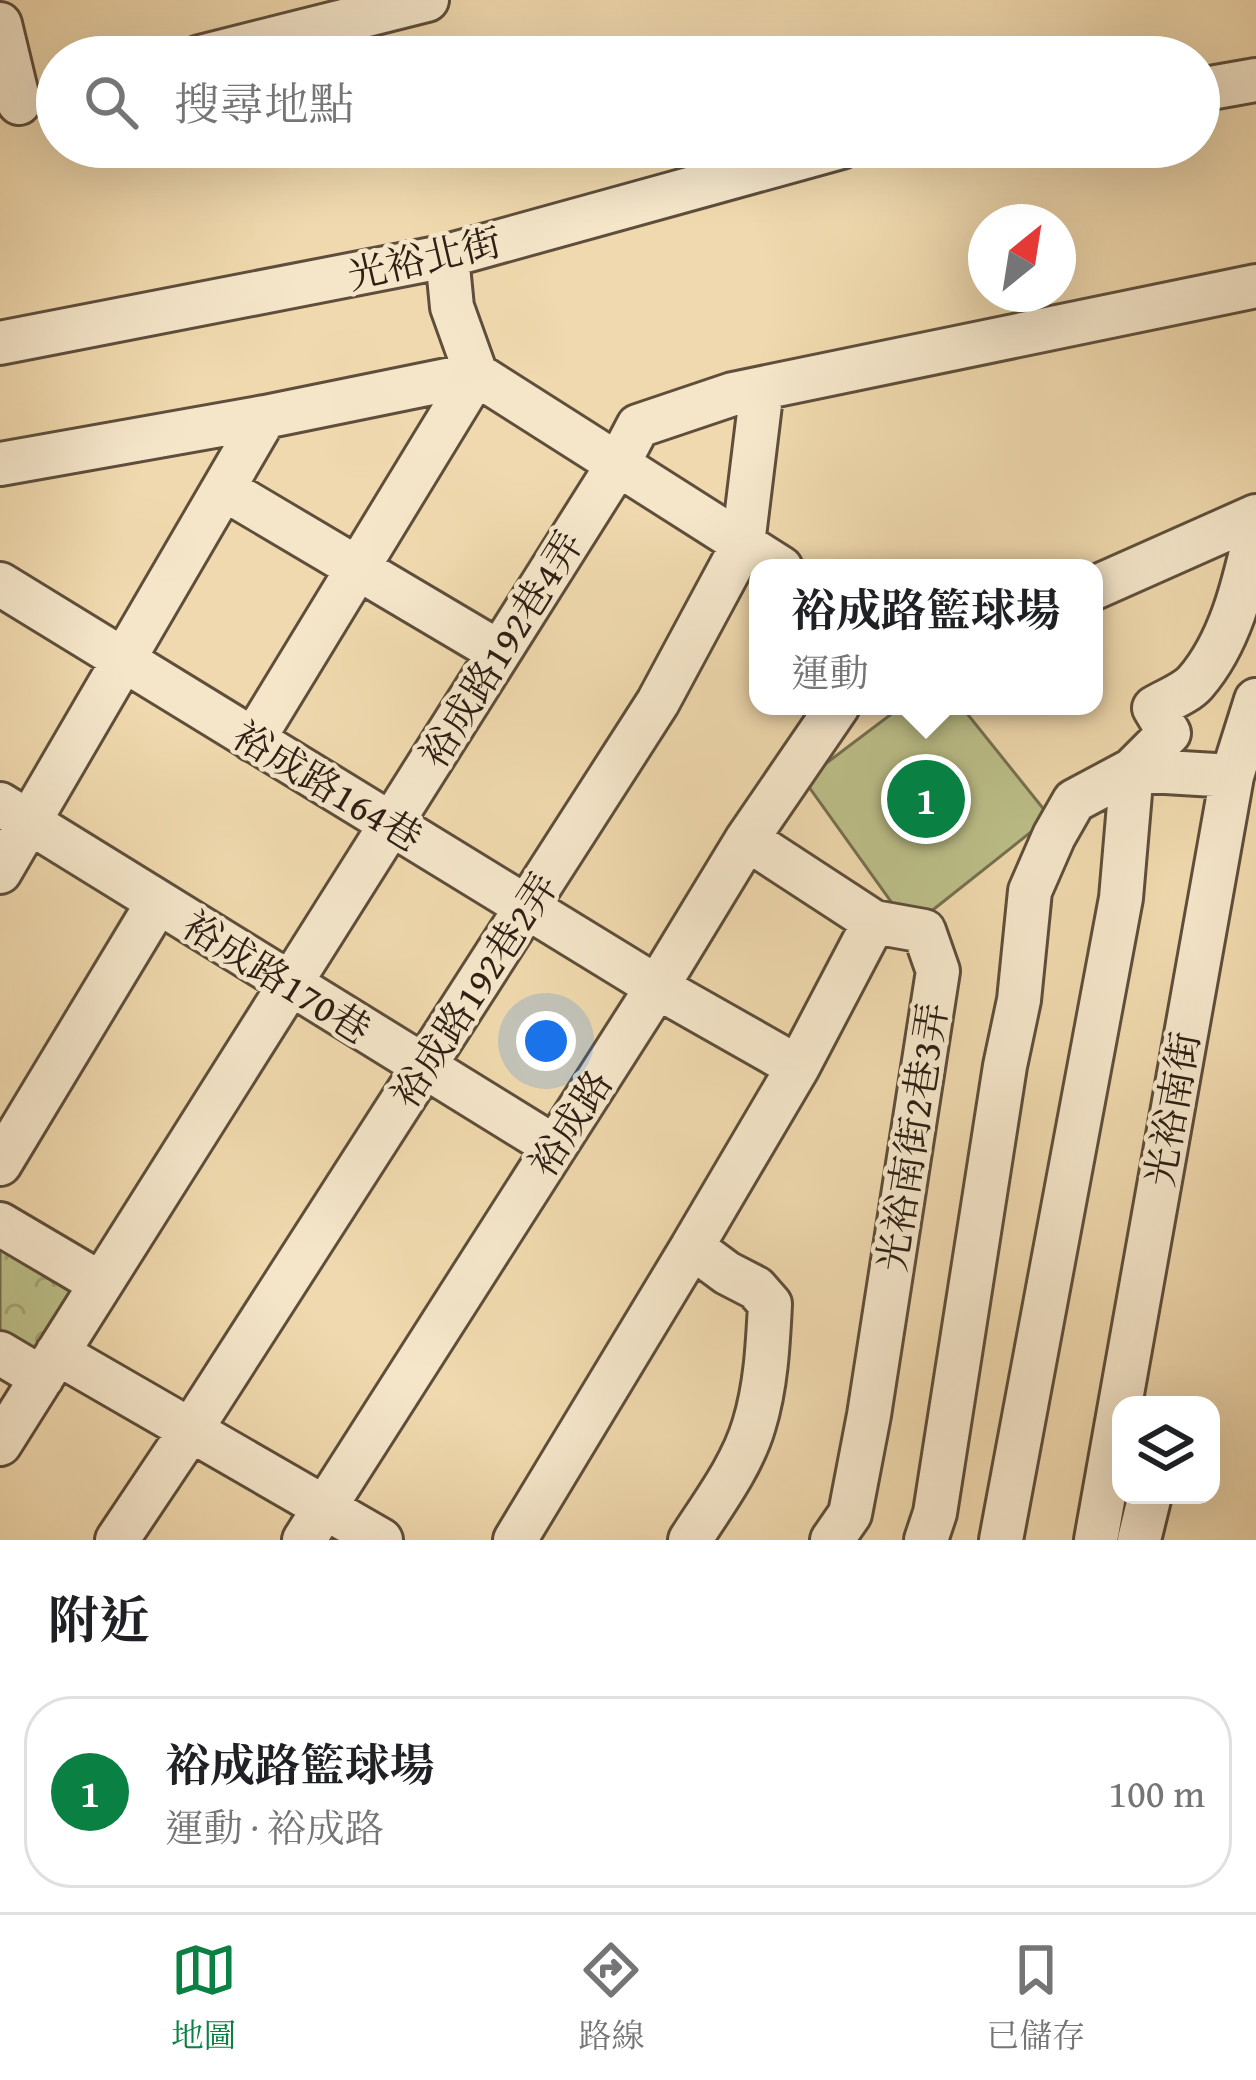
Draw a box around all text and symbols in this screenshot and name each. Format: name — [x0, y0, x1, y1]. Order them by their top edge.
search box — [36, 36, 1220, 168]
icon: search — [78, 69, 144, 135]
text: 搜尋地點 — [174, 71, 354, 136]
north arrow — [968, 204, 1076, 312]
street label: 光裕北街 — [341, 212, 506, 303]
street label: 裕成路192巷4弄 — [405, 519, 596, 778]
popup — [749, 559, 1103, 715]
text: 裕成路籃球場 — [791, 577, 1061, 642]
text: 運動 — [791, 644, 869, 701]
street label: 裕成路164巷 — [223, 706, 434, 865]
pin: 1 — [887, 754, 965, 844]
street label: 裕成路192巷2弄 — [376, 861, 571, 1119]
street label: 裕成路170巷 — [172, 896, 382, 1057]
street label: 光裕南街2巷3弄 — [862, 998, 961, 1275]
your location — [516, 1011, 576, 1071]
street label: 光裕南街 — [1130, 1027, 1213, 1191]
street label: 裕成路 — [514, 1058, 625, 1187]
map controls — [1112, 1396, 1220, 1504]
button: layers — [1112, 1396, 1220, 1504]
text: 附近 — [48, 1582, 150, 1657]
text: 裕成路籃球場 — [165, 1732, 435, 1797]
text: 1 — [80, 1764, 100, 1821]
text: 100 m — [1108, 1764, 1205, 1821]
text: 運動 · 裕成路 — [165, 1799, 384, 1856]
tab: 地圖 — [171, 1937, 237, 2059]
tab: 路線 — [578, 1937, 644, 2059]
tab: 已儲存 — [986, 1937, 1085, 2059]

